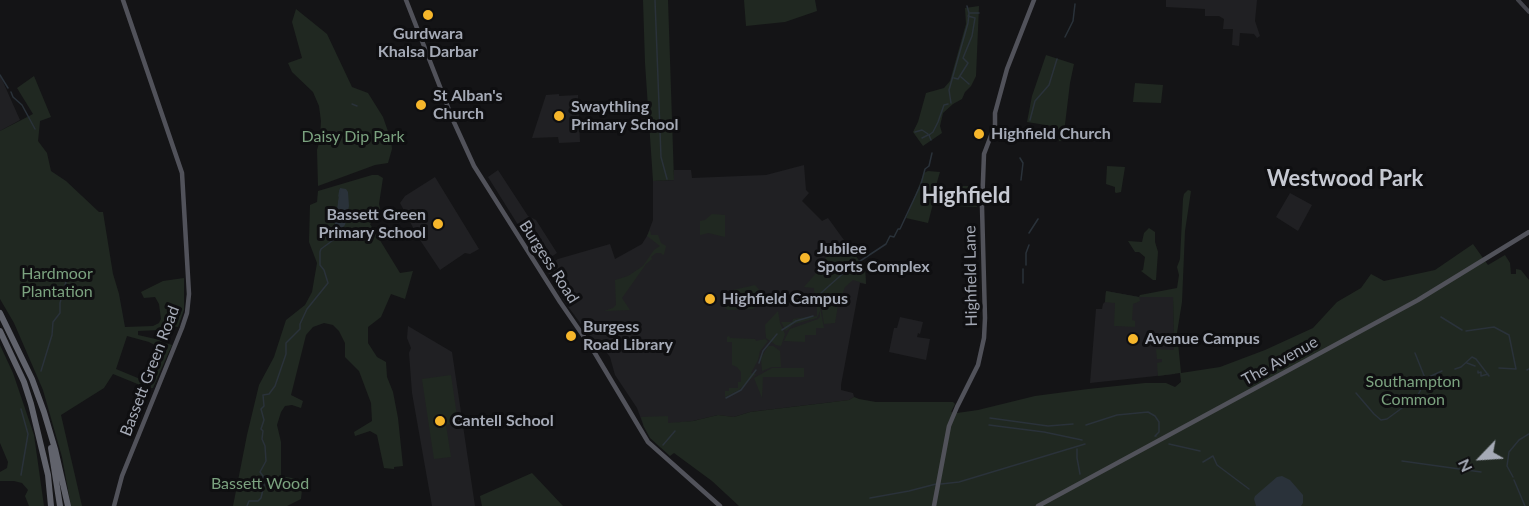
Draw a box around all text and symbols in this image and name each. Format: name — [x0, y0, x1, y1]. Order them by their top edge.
marker: Gurdwara Khalsa Darbar — [421, 8, 435, 22]
place label: Gurdwara Khalsa Darbar — [378, 24, 478, 62]
place label: St Alban's Church — [433, 86, 503, 124]
place label: Swaythling Primary School — [571, 97, 678, 135]
marker: St Alban's Church — [414, 98, 428, 112]
marker: Swaythling Primary School — [552, 109, 566, 123]
place label: Highfield Church — [991, 124, 1111, 144]
park label: Daisy Dip Park — [301, 127, 405, 147]
marker: Highfield Church — [972, 127, 986, 141]
district label: Westwood Park — [1267, 166, 1423, 192]
district label: Highfield — [921, 183, 1011, 209]
place label: Bassett Green Primary School — [319, 205, 426, 243]
marker: Bassett Green Primary School — [431, 217, 445, 231]
street label: Burgess Road — [515, 217, 583, 307]
street label: Highfield Lane — [961, 225, 981, 327]
place label: Jubilee Sports Complex — [817, 239, 930, 277]
marker: Jubilee Sports Complex — [798, 251, 812, 265]
park label: Hardmoor Plantation — [21, 264, 93, 302]
place label: Highfield Campus — [722, 289, 848, 309]
marker: Highfield Campus — [703, 292, 717, 306]
street label: Bassett Green Road — [116, 303, 184, 439]
place label: Burgess Road Library — [583, 317, 673, 355]
marker: Burgess Road Library — [564, 329, 578, 343]
place label: Avenue Campus — [1145, 329, 1260, 349]
marker: Avenue Campus — [1126, 332, 1140, 346]
street label: The Avenue — [1239, 332, 1321, 390]
park label: Southampton Common — [1366, 372, 1460, 410]
place label: Cantell School — [452, 411, 554, 431]
marker: Cantell School — [433, 414, 447, 428]
north arrow — [1451, 428, 1511, 488]
text: N — [1453, 456, 1475, 475]
park label: Bassett Wood — [211, 474, 309, 494]

